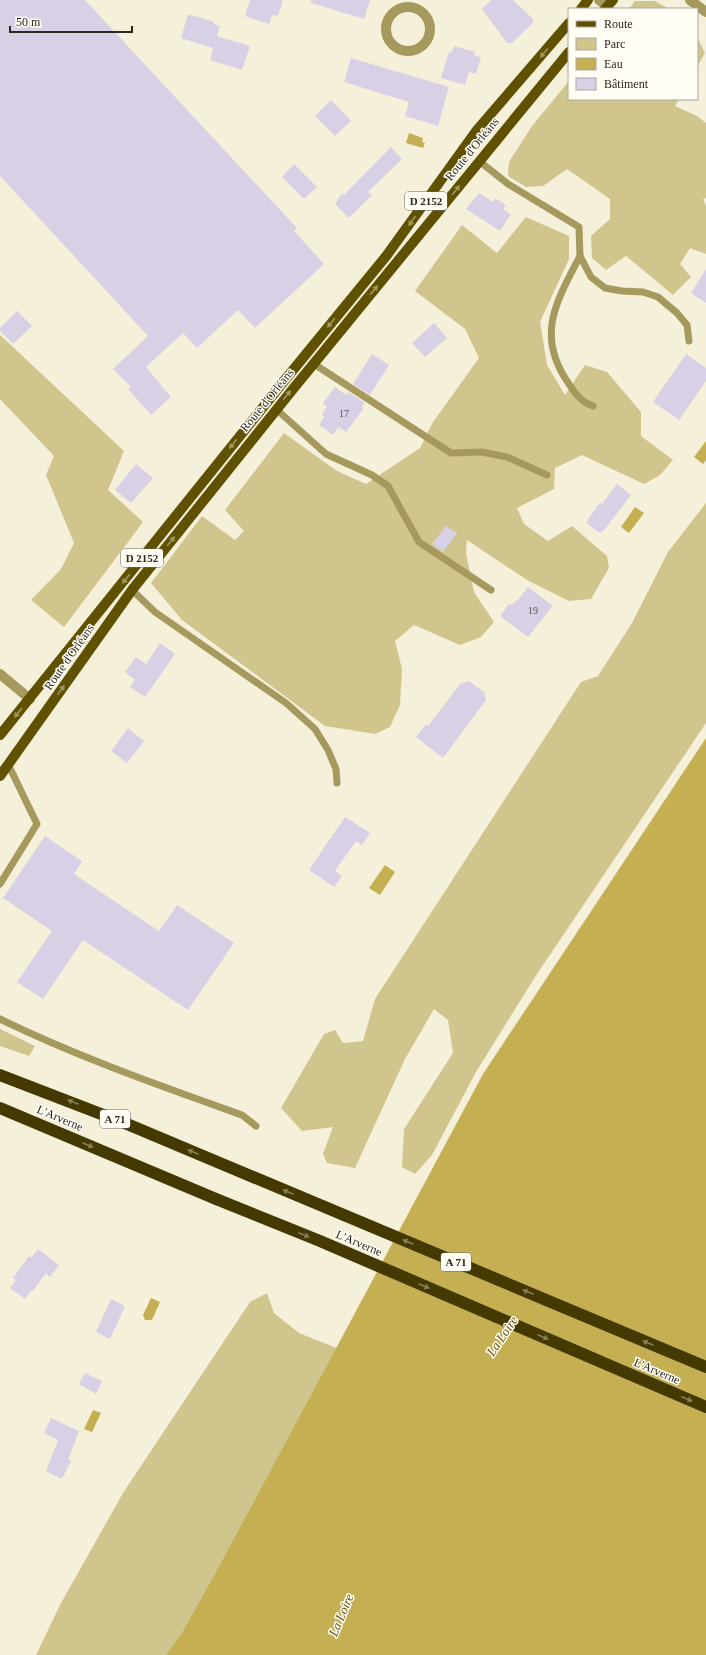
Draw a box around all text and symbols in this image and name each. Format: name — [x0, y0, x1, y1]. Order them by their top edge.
scale bar — [10, 8, 132, 34]
legend — [568, 8, 698, 100]
text: 50 m — [16, 15, 41, 29]
text: Route — [604, 17, 633, 31]
text: Parc — [604, 37, 625, 51]
one-way arrow — [539, 47, 548, 58]
text: Eau — [604, 57, 623, 71]
text: Bâtiment — [604, 77, 649, 91]
street label: Route d'Orléans — [442, 114, 502, 183]
one-way arrow — [451, 184, 460, 195]
road number: D 2152 — [405, 192, 447, 210]
one-way arrow — [408, 216, 416, 226]
one-way arrow — [369, 285, 378, 296]
one-way arrow — [327, 317, 336, 328]
street label: Route d'Orléans — [237, 365, 297, 434]
one-way arrow — [283, 390, 292, 401]
house number: 17 — [339, 408, 349, 419]
one-way arrow — [229, 439, 237, 450]
one-way arrow — [167, 535, 176, 546]
road number: D 2152 — [121, 549, 163, 567]
one-way arrow — [121, 573, 130, 584]
house number: 19 — [528, 605, 538, 616]
street label: Route d'Orléans — [41, 621, 97, 693]
one-way arrow — [57, 685, 65, 696]
one-way arrow — [14, 708, 23, 718]
one-way arrow — [67, 1099, 78, 1105]
street label: L'Arverne — [35, 1102, 85, 1134]
road number: A 71 — [100, 1110, 130, 1128]
one-way arrow — [82, 1142, 94, 1148]
one-way arrow — [187, 1148, 199, 1154]
one-way arrow — [282, 1188, 294, 1194]
street label: L'Arverne — [334, 1227, 384, 1259]
one-way arrow — [299, 1232, 311, 1238]
one-way arrow — [403, 1239, 414, 1245]
road number: A 71 — [441, 1253, 471, 1271]
one-way arrow — [418, 1283, 430, 1289]
one-way arrow — [522, 1289, 534, 1295]
water label: La Loire — [483, 1313, 521, 1360]
one-way arrow — [537, 1334, 549, 1340]
one-way arrow — [642, 1339, 654, 1346]
street label: L'Arverne — [632, 1355, 682, 1387]
one-way arrow — [681, 1396, 693, 1402]
water label: La Loire — [325, 1591, 357, 1639]

